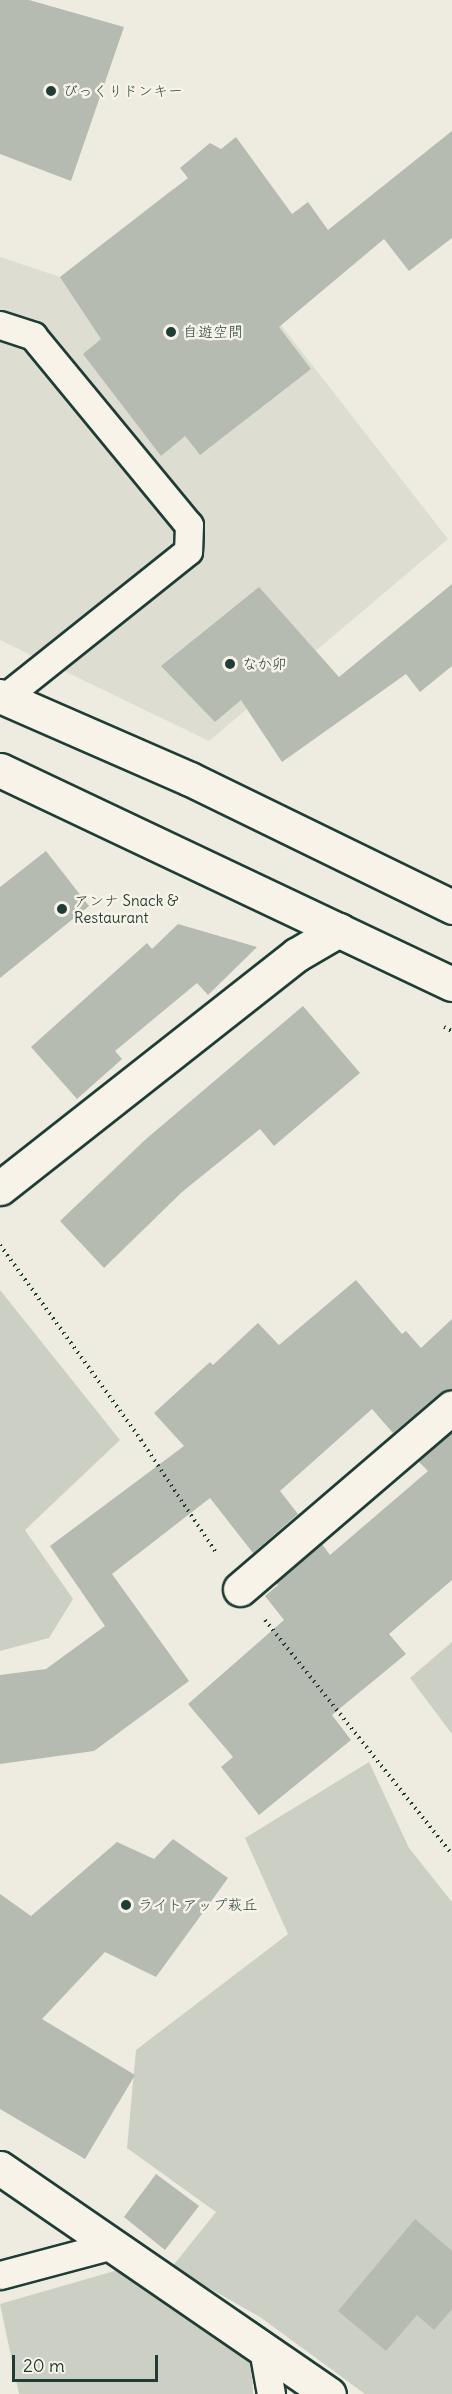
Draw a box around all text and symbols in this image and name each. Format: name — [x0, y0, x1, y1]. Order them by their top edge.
place label: びっくりドンキー — [63, 82, 183, 100]
marker: びっくりドンキー — [44, 84, 58, 98]
place label: 自遊空間 — [183, 323, 243, 341]
marker: 自遊空間 — [164, 325, 178, 339]
place label: なか卯 — [242, 655, 287, 673]
marker: なか卯 — [223, 657, 237, 671]
place label: アンナ Snack & Restaurant — [74, 891, 178, 926]
marker: アンナ Snack & Restaurant — [55, 902, 69, 916]
place label: ライトアップ萩丘 — [138, 1896, 258, 1914]
marker: ライトアップ萩丘 — [119, 1898, 133, 1912]
scale bar — [15, 2343, 160, 2381]
text: 20 m — [23, 2354, 65, 2377]

